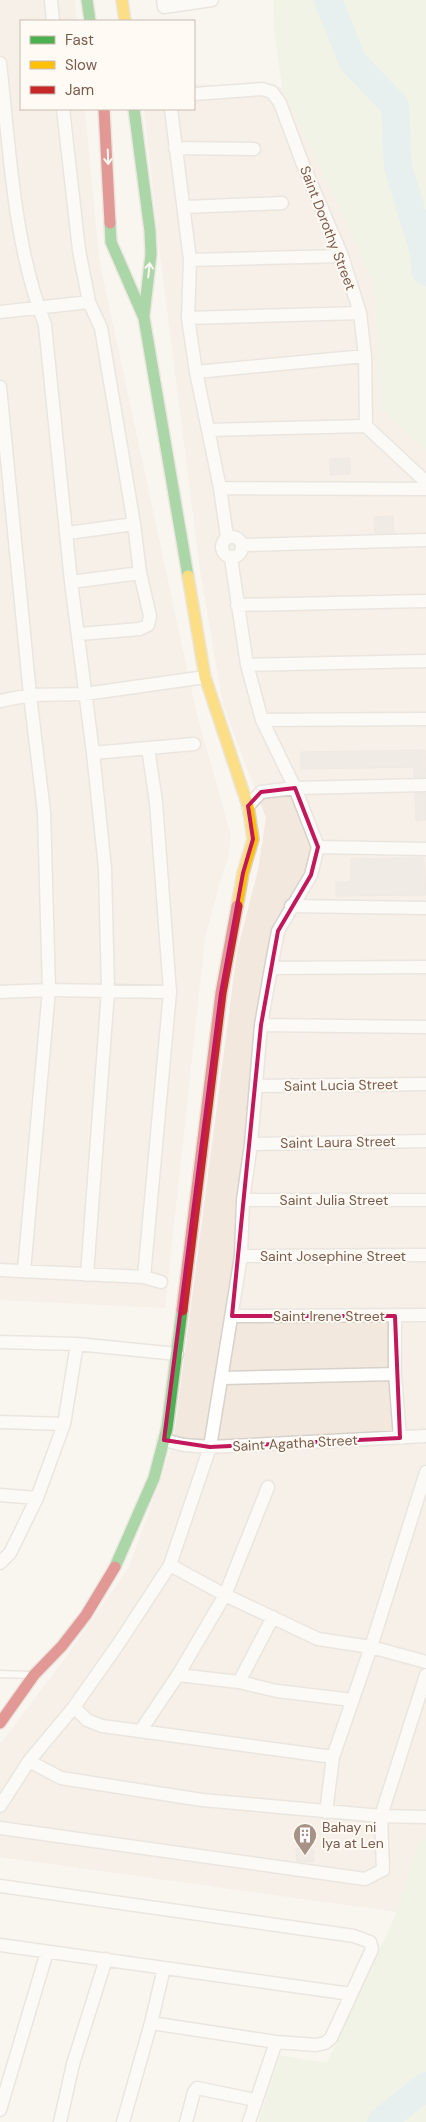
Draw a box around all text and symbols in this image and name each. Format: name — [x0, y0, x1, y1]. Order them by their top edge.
legend — [20, 20, 195, 110]
text: Fast — [65, 30, 94, 50]
text: Slow — [65, 55, 98, 75]
text: Jam — [65, 80, 94, 100]
one-way arrow — [103, 149, 112, 165]
street label: Saint Dorothy Street — [296, 163, 360, 293]
one-way arrow — [144, 262, 154, 278]
street label: Saint Lucia Street — [284, 1075, 398, 1095]
street label: Saint Laura Street — [280, 1132, 396, 1152]
street label: Saint Julia Street — [280, 1191, 388, 1209]
street label: Saint Josephine Street — [260, 1247, 406, 1265]
street label: Saint Irene Street — [273, 1307, 385, 1325]
street label: Saint Agatha Street — [232, 1431, 358, 1455]
place label: Bahay ni Iya at Len — [322, 1818, 384, 1852]
building icon: Bahay ni Iya at Len — [292, 1822, 318, 1856]

